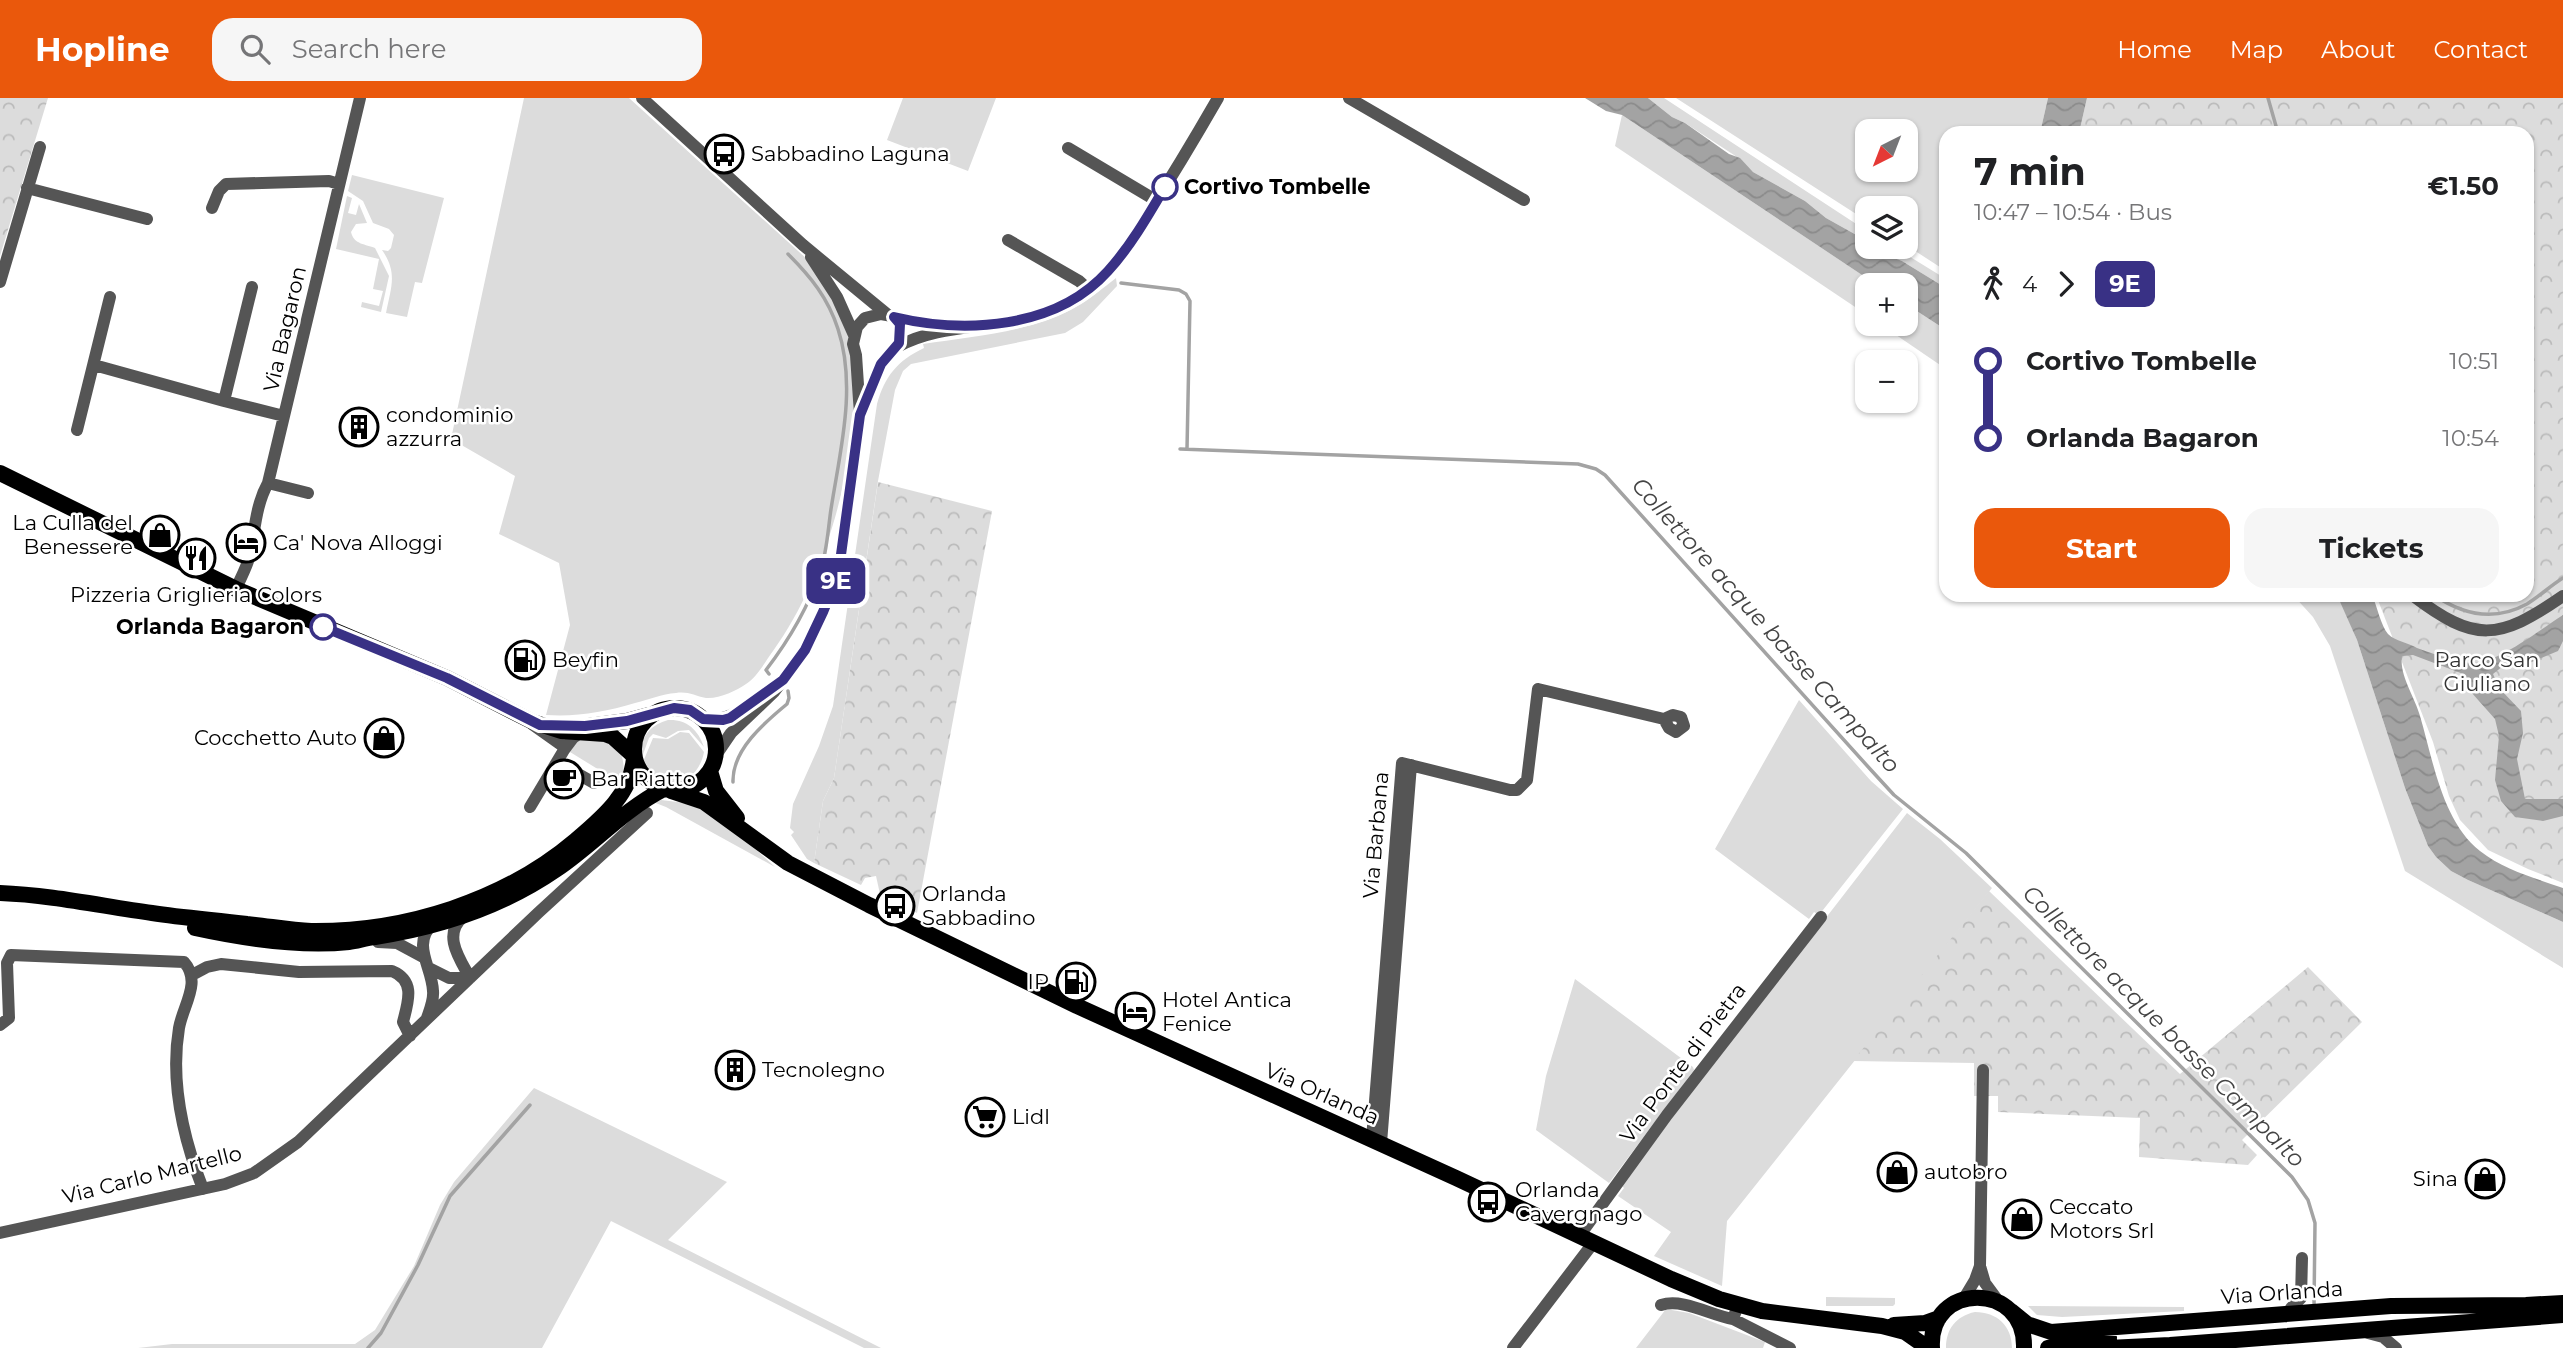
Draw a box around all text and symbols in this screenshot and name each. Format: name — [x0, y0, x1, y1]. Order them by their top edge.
search box — [212, 18, 702, 81]
text: Hopline — [35, 29, 170, 69]
icon: search — [236, 30, 274, 68]
text: Search here — [292, 33, 446, 65]
text: Home — [2117, 35, 2192, 64]
text: Map — [2230, 35, 2283, 64]
text: About — [2321, 35, 2395, 64]
text: Contact — [2433, 35, 2528, 64]
north arrow — [1855, 119, 1918, 182]
map controls — [1855, 119, 1918, 413]
bus stop icon: Sabbadino Laguna — [703, 133, 745, 175]
place label: Sabbadino Laguna — [751, 141, 950, 166]
text: 7 min — [1974, 148, 2086, 195]
text: €1.50 — [2428, 170, 2499, 202]
marker: Cortivo Tombelle — [1152, 174, 1178, 200]
place label: Cortivo Tombelle — [1184, 174, 1371, 199]
button: layers — [1855, 196, 1918, 259]
text: 10:47 – 10:54 · Bus — [1974, 198, 2172, 226]
street label: Via Bagaron — [258, 264, 311, 394]
icon: walk — [1974, 265, 2012, 303]
icon: forward — [2047, 265, 2085, 303]
text: 9E — [2109, 269, 2141, 298]
text: 4 — [2022, 270, 2037, 298]
button: + — [1855, 273, 1918, 336]
text: Cortivo Tombelle — [2026, 345, 2257, 377]
text: 10:51 — [2449, 347, 2499, 375]
button: − — [1855, 350, 1918, 413]
place label: condominio azzurra — [386, 402, 513, 451]
building icon: condominio azzurra — [338, 406, 380, 448]
text: Orlanda Bagaron — [2026, 422, 2259, 454]
text: 10:54 — [2442, 424, 2499, 452]
water label: Collettore acque basse Campalto — [1626, 472, 1906, 778]
button: Start — [1974, 508, 2230, 588]
button: Tickets — [2244, 508, 2499, 588]
place label: La Culla del Benessere — [12, 510, 133, 559]
shop icon: La Culla del Benessere — [139, 514, 181, 556]
hotel icon: Ca' Nova Alloggi — [225, 522, 267, 564]
place label: Ca' Nova Alloggi — [273, 530, 443, 555]
restaurant icon: Pizzeria Griglieria Colors — [175, 537, 217, 579]
line badge: 9E — [804, 558, 868, 604]
text: 9E — [820, 566, 852, 595]
place label: Pizzeria Griglieria Colors — [70, 582, 322, 607]
place label: Orlanda Bagaron — [116, 614, 304, 639]
marker: Orlanda Bagaron — [310, 614, 336, 640]
fuel station icon: Beyfin — [504, 639, 546, 681]
place label: Beyfin — [552, 647, 619, 672]
park label: Parco San Giuliano — [2434, 647, 2540, 696]
shop icon: Cocchetto Auto — [363, 717, 405, 759]
place label: Cocchetto Auto — [194, 725, 357, 750]
cafe icon: Bar Riatto — [543, 758, 585, 800]
place label: Bar Riatto — [591, 766, 696, 791]
street label: Via Barbana — [1357, 770, 1394, 900]
water label: Collettore acque basse Campalto — [2017, 879, 2311, 1173]
place label: Orlanda Sabbadino — [922, 881, 1035, 930]
bus stop icon: Orlanda Sabbadino — [874, 885, 916, 927]
fuel station icon: IP — [1055, 961, 1097, 1003]
place label: IP — [1028, 969, 1049, 994]
street label: Via Ponte di Pietra — [1614, 978, 1751, 1148]
place label: Hotel Antica Fenice — [1162, 987, 1292, 1036]
hotel icon: Hotel Antica Fenice — [1114, 991, 1156, 1033]
building icon: Tecnolegno — [714, 1049, 756, 1091]
place label: Tecnolegno — [762, 1057, 885, 1082]
street label: Via Orlanda — [1261, 1057, 1383, 1130]
supermarket icon: Lidl — [964, 1096, 1006, 1138]
place label: Lidl — [1012, 1104, 1050, 1129]
street label: Via Carlo Martello — [60, 1140, 244, 1209]
shop icon: autobro — [1876, 1151, 1918, 1193]
shop icon: Sina — [2464, 1158, 2506, 1200]
place label: autobro — [1924, 1159, 2007, 1184]
place label: Sina — [2413, 1166, 2458, 1191]
place label: Orlanda Cavergnago — [1515, 1177, 1642, 1226]
bus stop icon: Orlanda Cavergnago — [1467, 1181, 1509, 1223]
place label: Ceccato Motors Srl — [2049, 1194, 2154, 1243]
shop icon: Ceccato Motors Srl — [2001, 1198, 2043, 1240]
street label: Via Orlanda — [2220, 1276, 2344, 1309]

